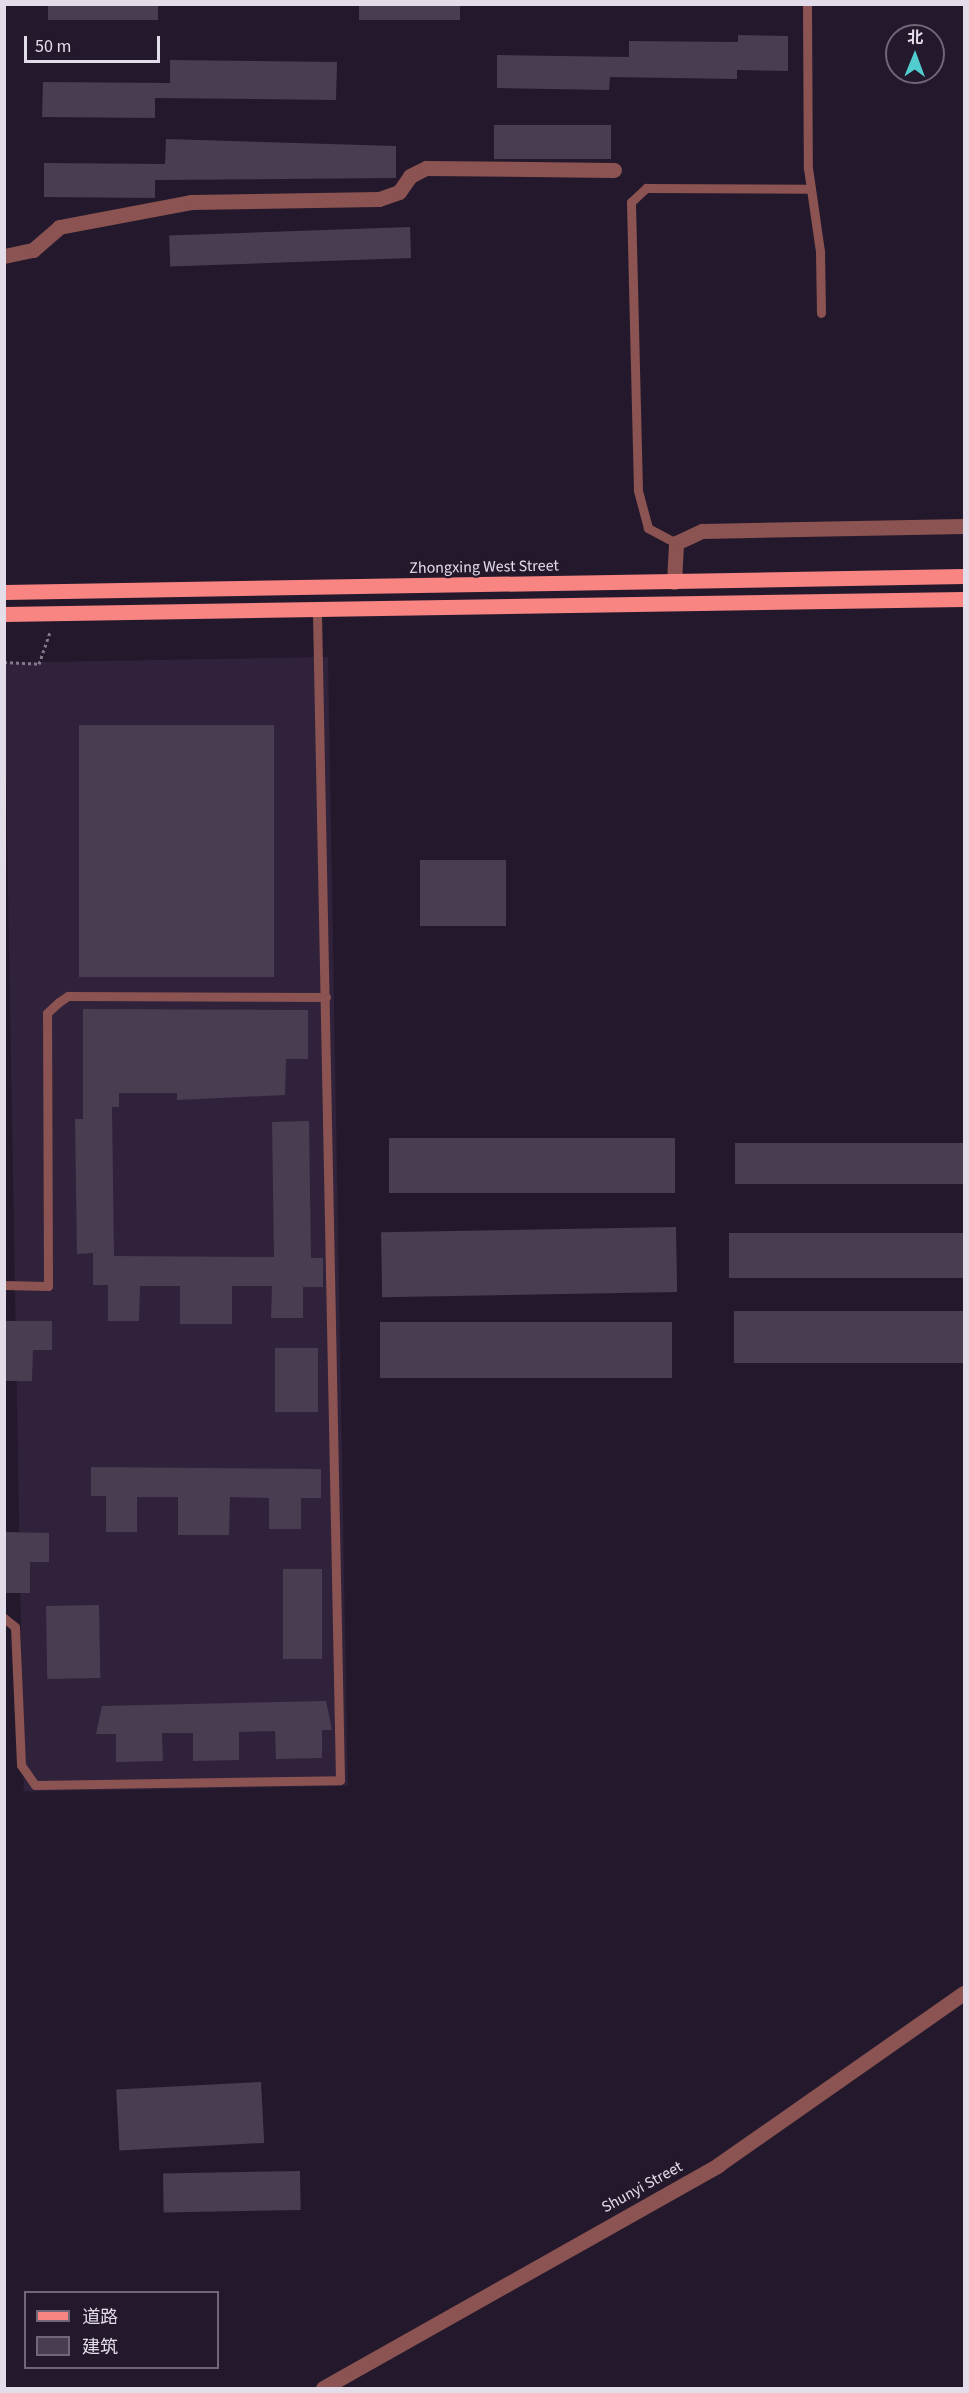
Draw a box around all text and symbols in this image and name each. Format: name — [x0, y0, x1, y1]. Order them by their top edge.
scale bar — [27, 24, 164, 62]
north arrow — [885, 24, 945, 84]
text: 北 — [907, 27, 923, 49]
text: 50 m — [35, 34, 71, 59]
street label: Zhongxing West Street — [409, 556, 559, 578]
street label: Shunyi Street — [598, 2157, 686, 2217]
legend — [24, 2291, 219, 2369]
text: 道路 — [82, 2305, 118, 2330]
text: 建筑 — [82, 2335, 118, 2360]

